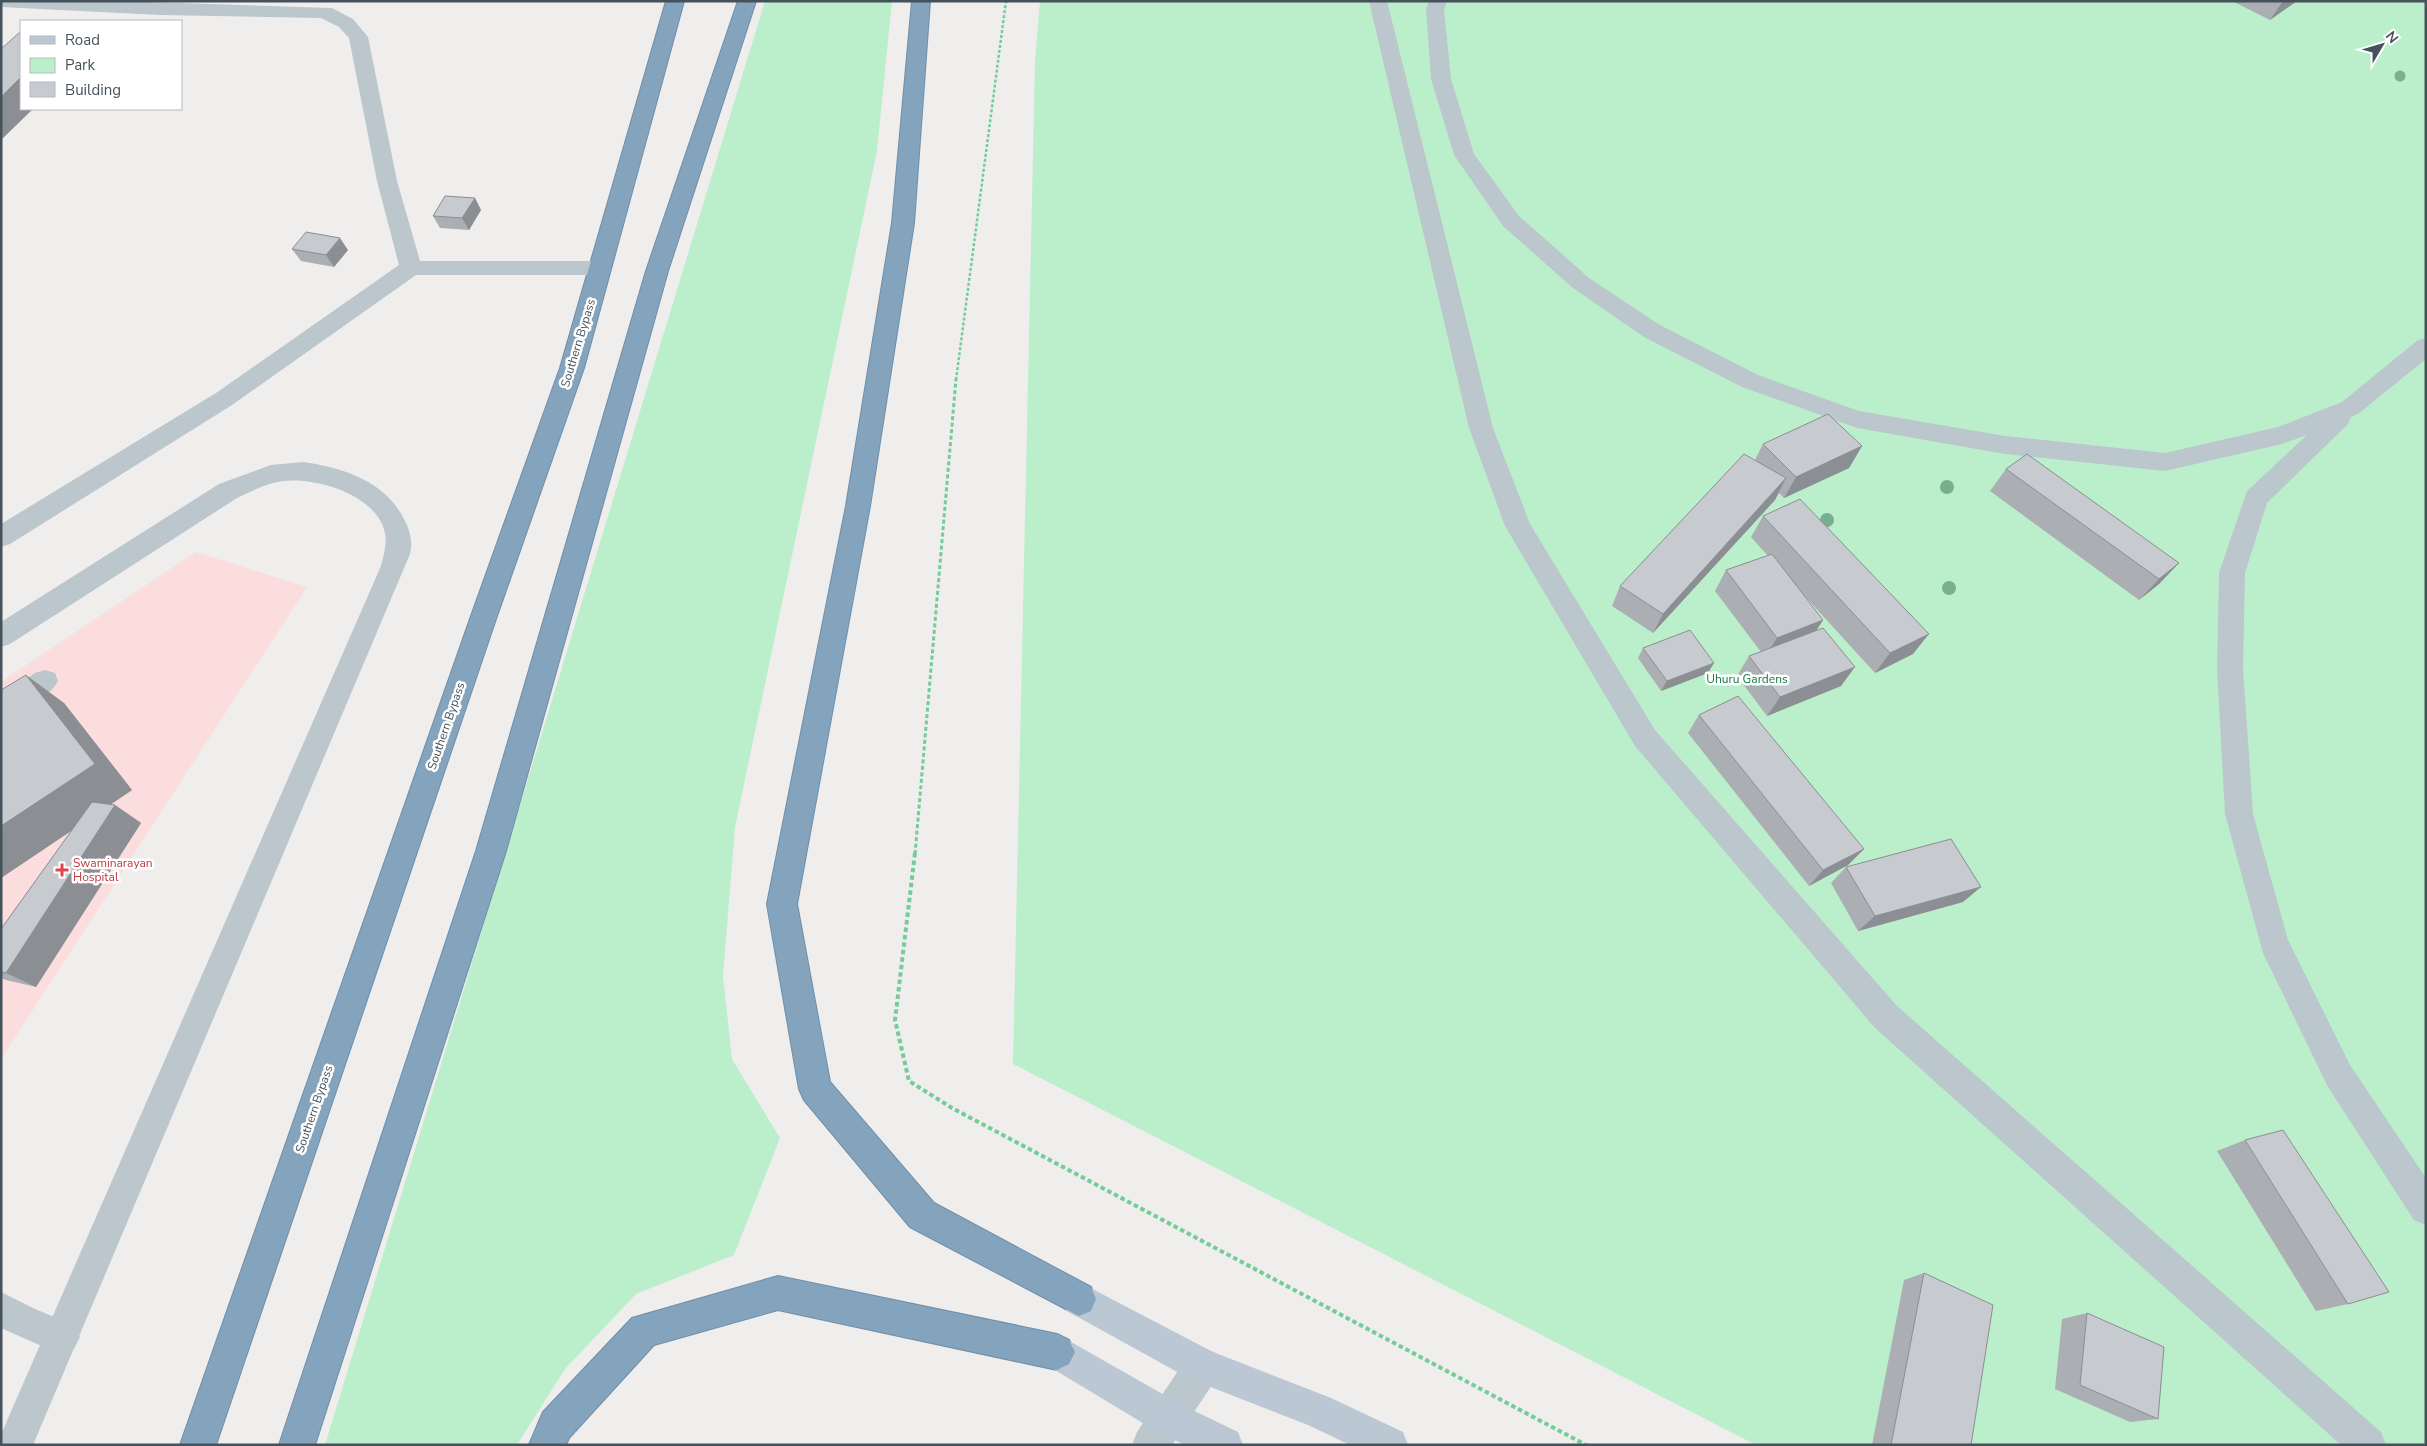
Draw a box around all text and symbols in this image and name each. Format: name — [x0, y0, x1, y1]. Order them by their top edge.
legend — [20, 20, 182, 110]
north arrow — [2357, 20, 2407, 70]
text: N — [2381, 27, 2403, 47]
text: Road — [65, 30, 100, 50]
text: Park — [65, 55, 95, 75]
text: Building — [65, 80, 121, 100]
street label: Southern Bypass — [557, 297, 599, 389]
park label: Uhuru Gardens — [1706, 671, 1788, 687]
street label: Southern Bypass — [424, 680, 469, 772]
place label: Swaminarayan Hospital — [73, 855, 153, 885]
marker: Swaminarayan Hospital — [55, 863, 69, 877]
street label: Southern Bypass — [292, 1063, 337, 1155]

